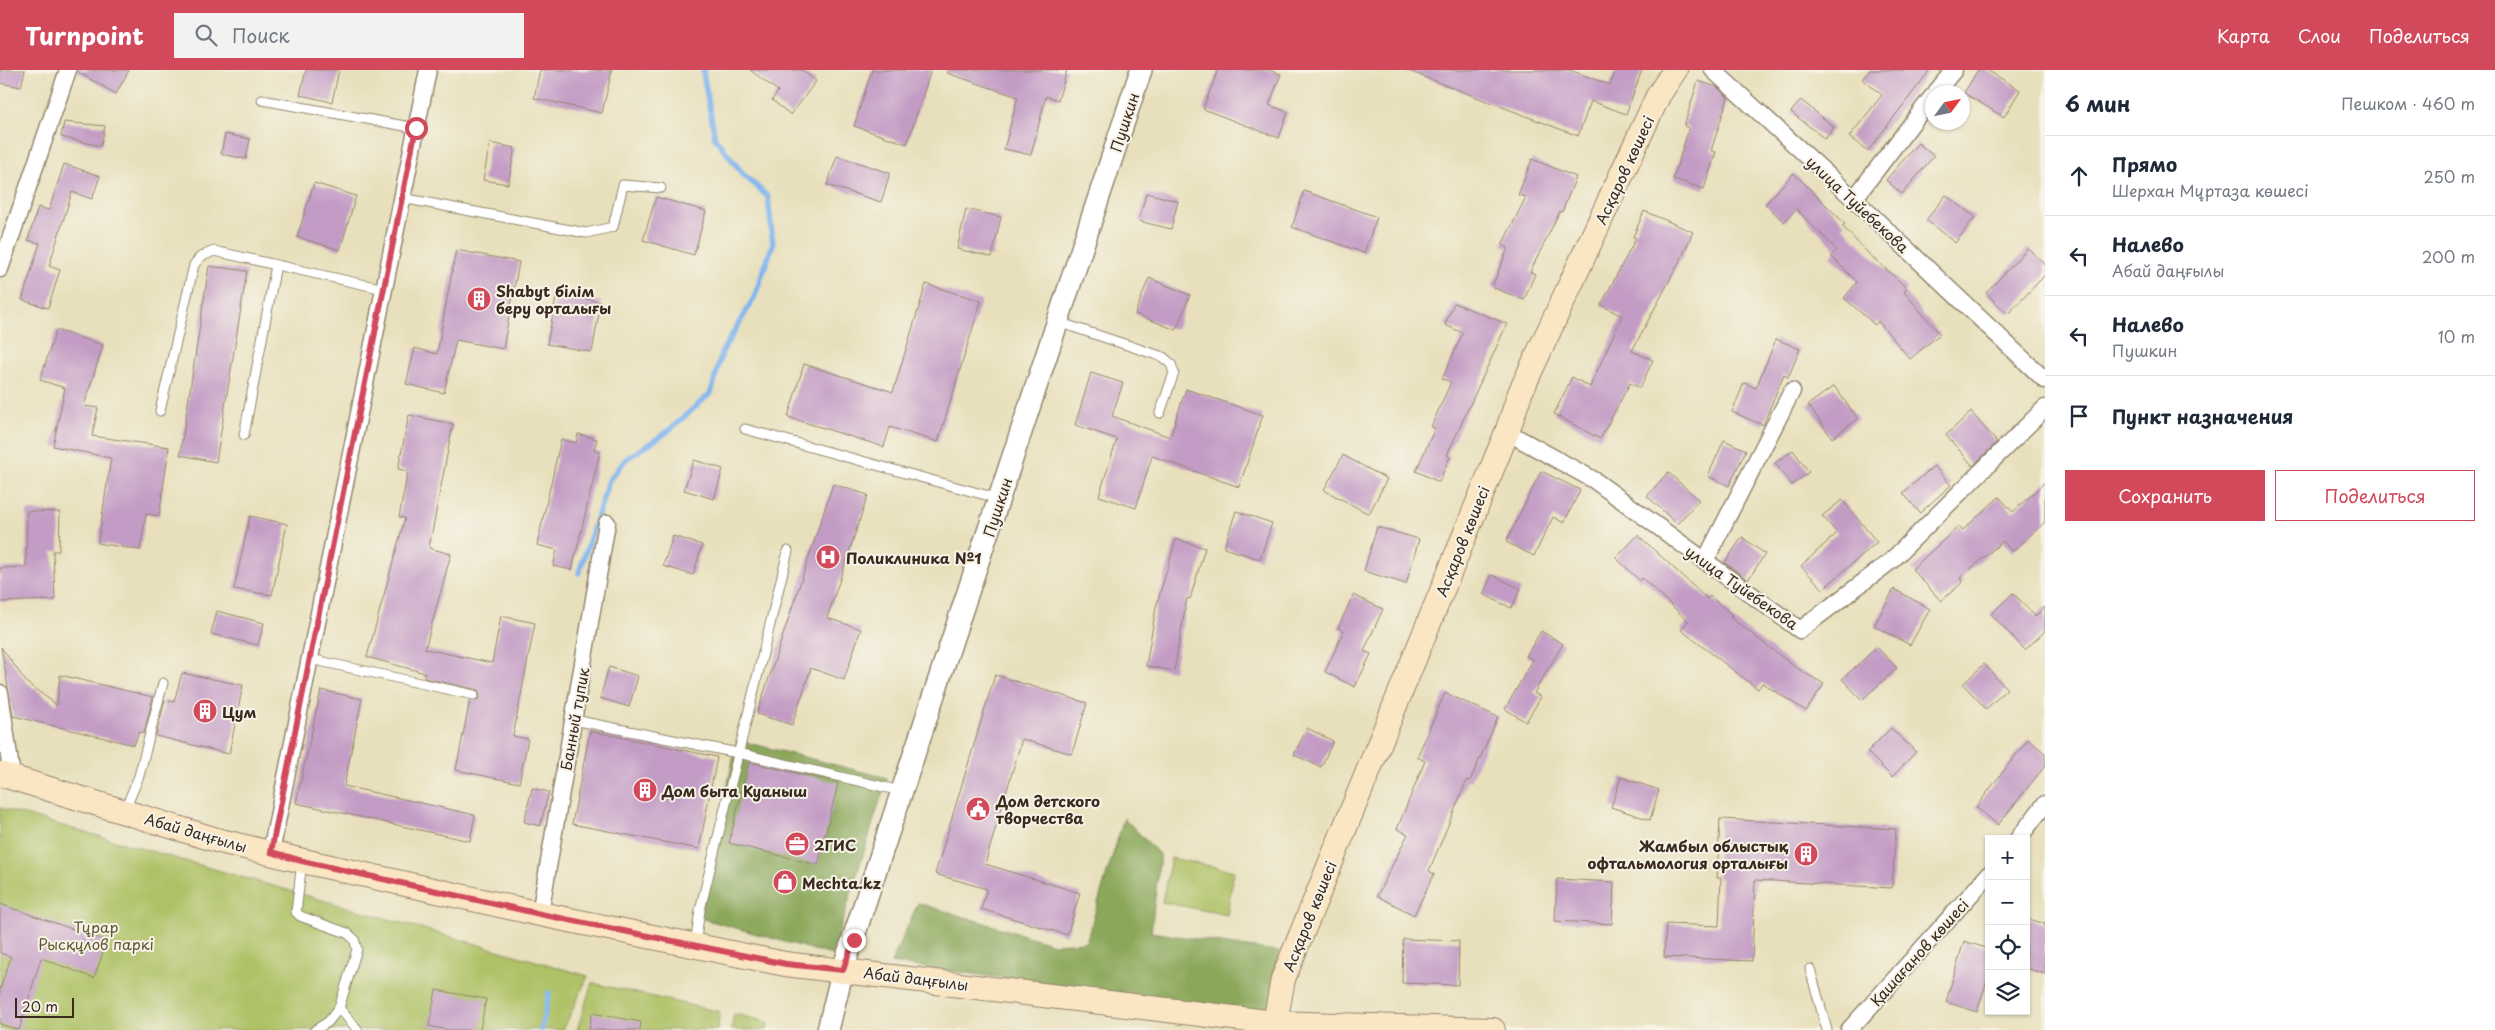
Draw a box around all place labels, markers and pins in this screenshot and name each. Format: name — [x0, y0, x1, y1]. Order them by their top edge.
place label: Shabyt білім беру орталығы — [496, 279, 611, 319]
building icon: Shabyt білім беру орталығы — [466, 286, 492, 312]
hospital icon: Поликлиника №1 — [815, 544, 841, 570]
place label: Поликлиника №1 — [846, 546, 981, 569]
building icon: Цум — [192, 698, 218, 724]
place label: Цум — [222, 700, 256, 723]
building icon: Дом быта Куаныш — [632, 777, 658, 803]
place label: Дом быта Куаныш — [661, 779, 807, 802]
place label: Дом детского творчества — [995, 789, 1100, 829]
public building icon: Дом детского творчества — [965, 796, 991, 822]
office icon: 2ГИС — [784, 831, 810, 857]
place label: 2ГИС — [814, 833, 856, 856]
place label: Жамбыл облыстық офтальмология орталығы — [1588, 834, 1789, 874]
building icon: Жамбыл облыстық офтальмология орталығы — [1793, 841, 1819, 867]
shop icon: Mechta.kz — [772, 869, 798, 895]
place label: Mechta.kz — [802, 871, 881, 894]

